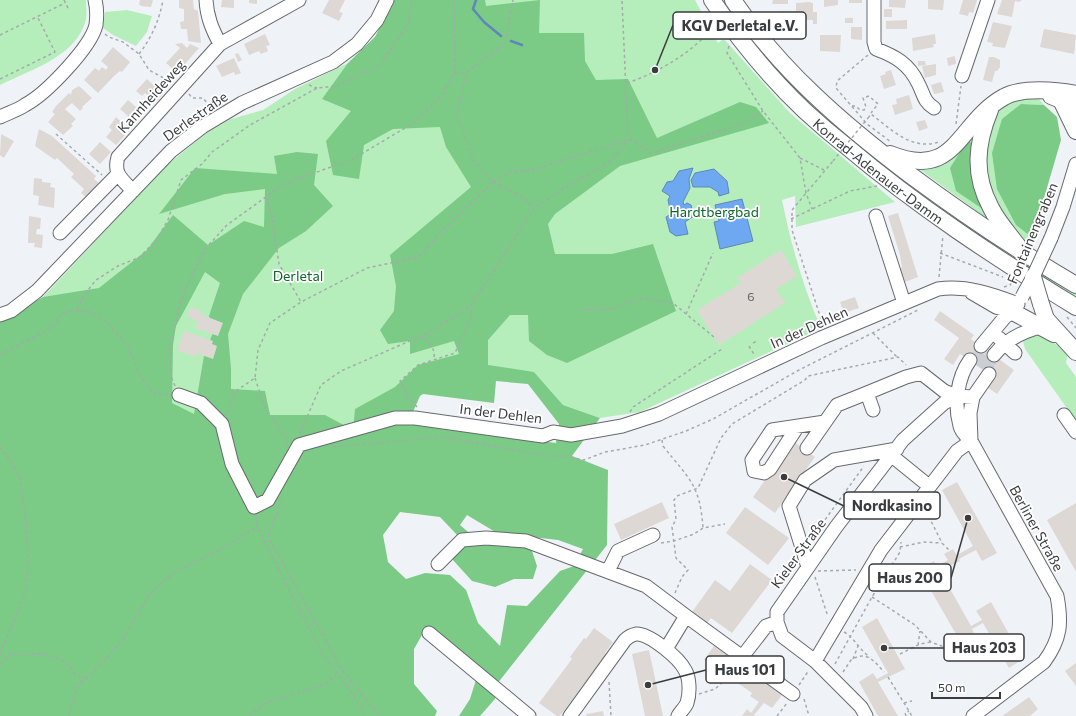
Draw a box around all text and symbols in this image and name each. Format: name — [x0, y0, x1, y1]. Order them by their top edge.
callout: KGV Derletal e.V. — [673, 12, 806, 39]
text: KGV Derletal e.V. — [681, 16, 799, 34]
street label: Kannheideweg — [114, 55, 189, 136]
street label: Derlestraße — [159, 88, 231, 144]
street label: Konrad-Adenauer-Damm — [810, 114, 947, 227]
street label: Fontainengraben — [1003, 180, 1061, 286]
park label: Hardtbergbad — [669, 203, 759, 220]
park label: Derletal — [273, 267, 323, 284]
house number: 6 — [747, 289, 755, 303]
street label: In der Dehlen — [768, 302, 850, 352]
street label: In der Dehlen — [459, 400, 543, 426]
street label: Berliner Straße — [1006, 482, 1068, 574]
callout: Nordkasino — [844, 492, 940, 519]
text: Nordkasino — [852, 496, 932, 514]
street label: Kieler Straße — [767, 515, 829, 591]
callout: Haus 200 — [869, 564, 951, 591]
text: Haus 200 — [877, 568, 943, 586]
callout: Haus 203 — [944, 634, 1024, 661]
text: Haus 203 — [952, 638, 1017, 656]
callout: Haus 101 — [706, 656, 784, 683]
text: Haus 101 — [714, 660, 776, 678]
scale bar — [932, 674, 1000, 700]
text: 50 m — [938, 680, 966, 694]

